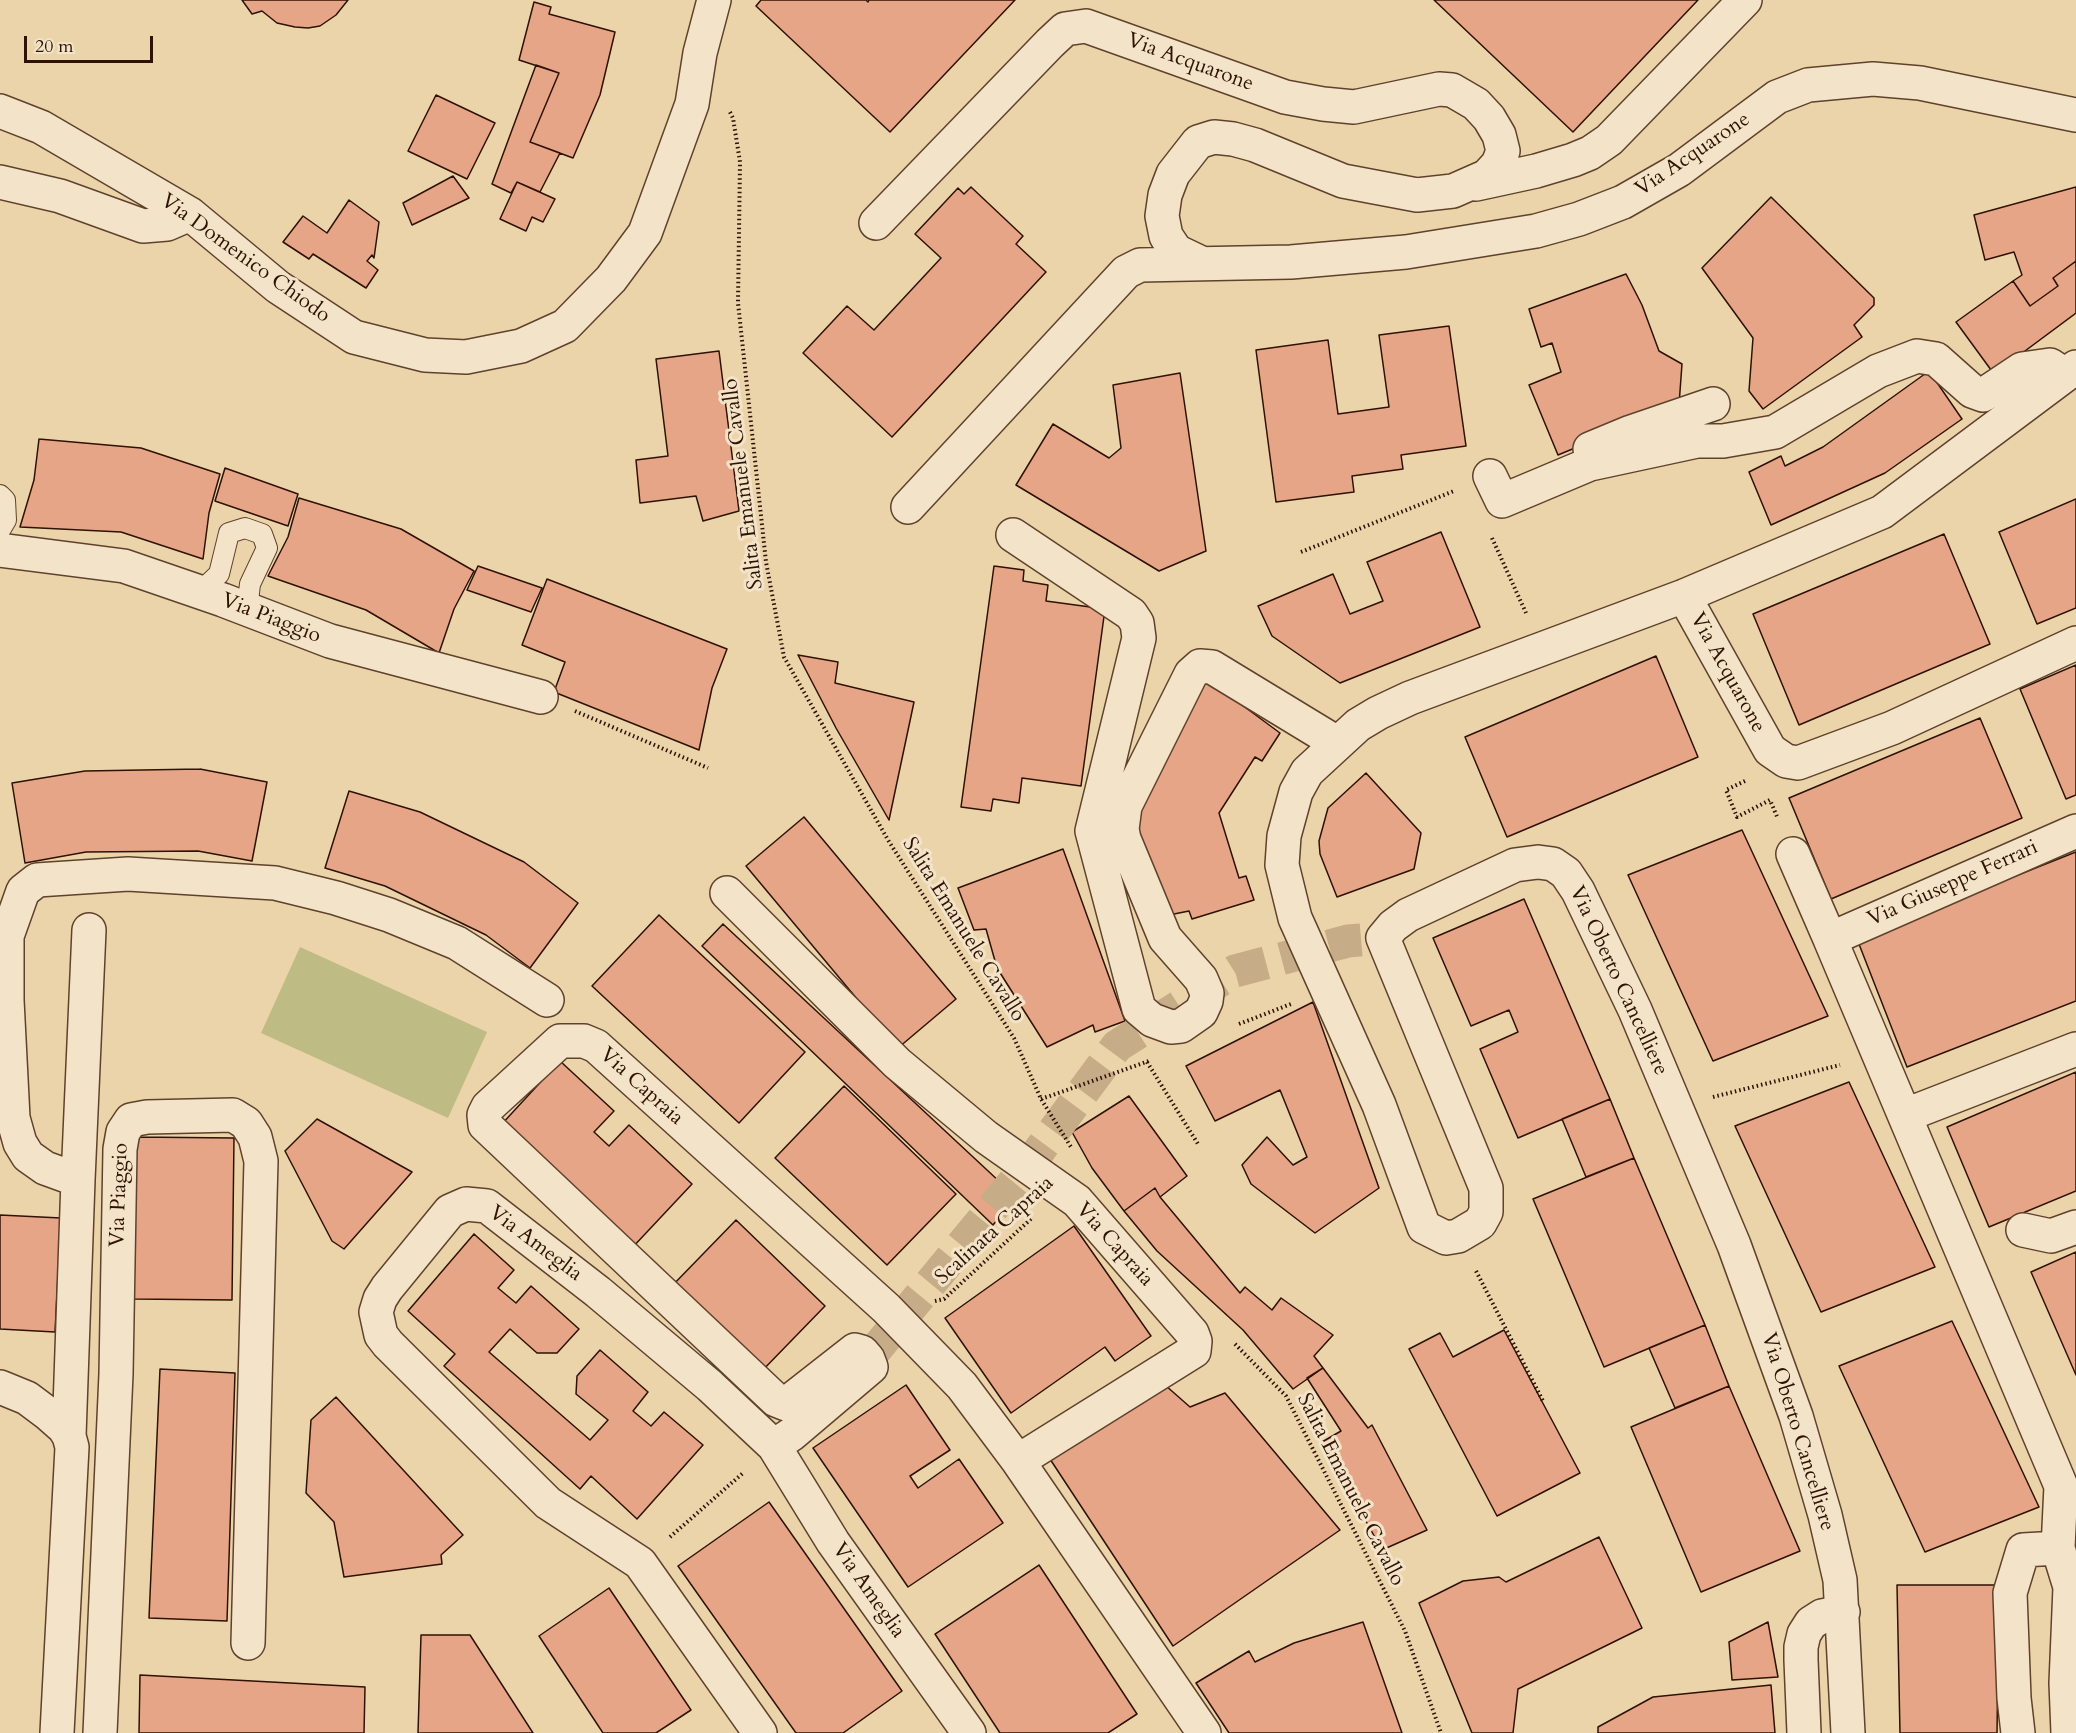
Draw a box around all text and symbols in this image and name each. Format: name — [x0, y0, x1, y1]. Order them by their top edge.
scale bar — [27, 24, 156, 62]
street label: Via Acquarone — [1123, 28, 1257, 98]
text: 20 m — [35, 34, 74, 59]
street label: Via Acquarone — [1631, 107, 1755, 203]
street label: Via Domenico Chiodo — [155, 189, 335, 329]
street label: Salita Emanuele Cavallo — [719, 377, 769, 591]
street label: Via Piaggio — [218, 589, 324, 649]
street label: Via Acquarone — [1684, 609, 1770, 737]
street label: Salita Emanuele Cavallo — [896, 833, 1030, 1027]
street label: Via Giuseppe Ferrari — [1864, 835, 2042, 933]
street label: Via Oberto Cancelliere — [1563, 882, 1673, 1080]
street label: Via Capraia — [594, 1043, 688, 1131]
street label: Via Piaggio — [106, 1142, 134, 1248]
street label: Scalinata Capraia — [931, 1171, 1059, 1291]
street label: Via Capraia — [1070, 1198, 1158, 1292]
street label: Via Ameglia — [483, 1201, 587, 1287]
street label: Via Oberto Cancelliere — [1755, 1330, 1839, 1534]
street label: Salita Emanuele Cavallo — [1291, 1390, 1409, 1590]
street label: Via Ameglia — [826, 1539, 910, 1643]

